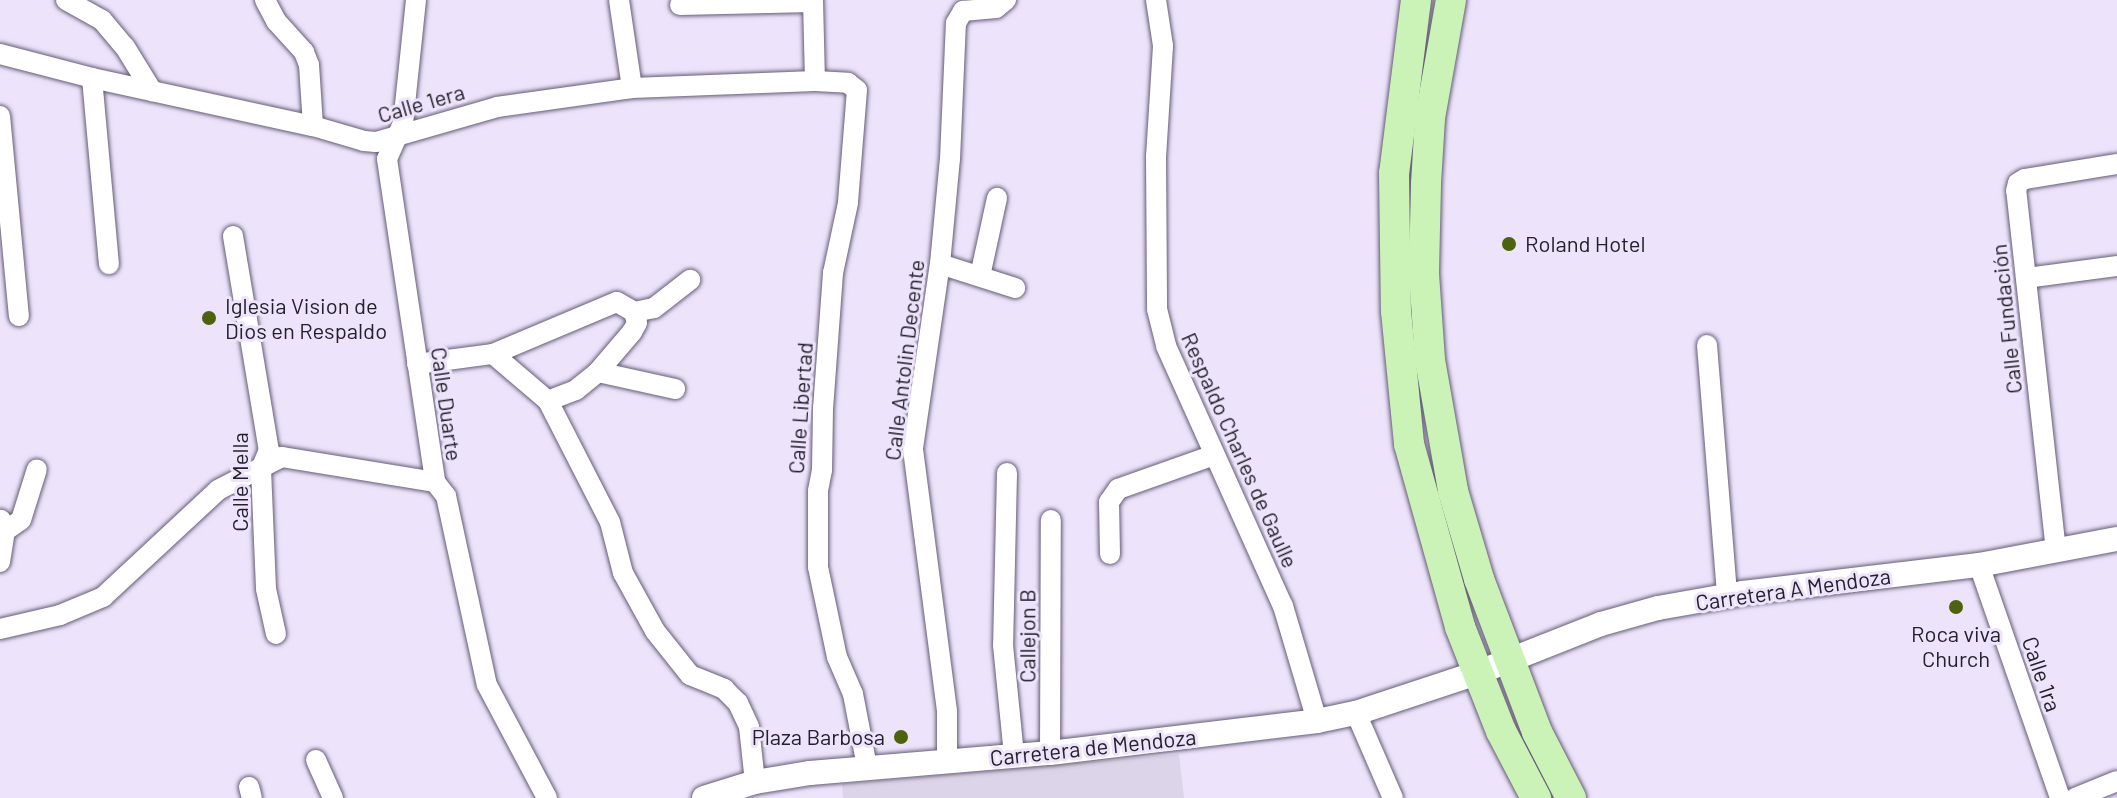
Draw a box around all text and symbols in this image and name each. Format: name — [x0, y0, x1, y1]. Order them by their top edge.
street label: Calle 1era — [374, 78, 468, 128]
place label: Roland Hotel — [1525, 231, 1646, 257]
marker: Roland Hotel — [1500, 235, 1518, 253]
street label: Calle Fundación — [1985, 243, 2027, 395]
street label: Calle Antolin Decente — [879, 258, 929, 462]
place label: Iglesia Vision de Dios en Respaldo — [225, 292, 387, 344]
marker: Iglesia Vision de Dios en Respaldo — [200, 309, 218, 327]
street label: Respaldo Charles de Gaulle — [1176, 328, 1304, 572]
street label: Calle Libertad — [782, 341, 818, 475]
street label: Calle Duarte — [426, 345, 468, 463]
street label: Calle Mella — [227, 432, 253, 532]
street label: Carretera A Mendoza — [1694, 562, 1892, 616]
street label: Callejon B — [1014, 589, 1040, 683]
marker: Roca viva Church — [1947, 598, 1965, 616]
place label: Roca viva Church — [1911, 620, 2001, 672]
street label: Calle 1ra — [2017, 633, 2067, 715]
street label: Carretera de Mendoza — [989, 723, 1197, 771]
place label: Plaza Barbosa — [752, 724, 885, 750]
marker: Plaza Barbosa — [892, 728, 910, 746]

